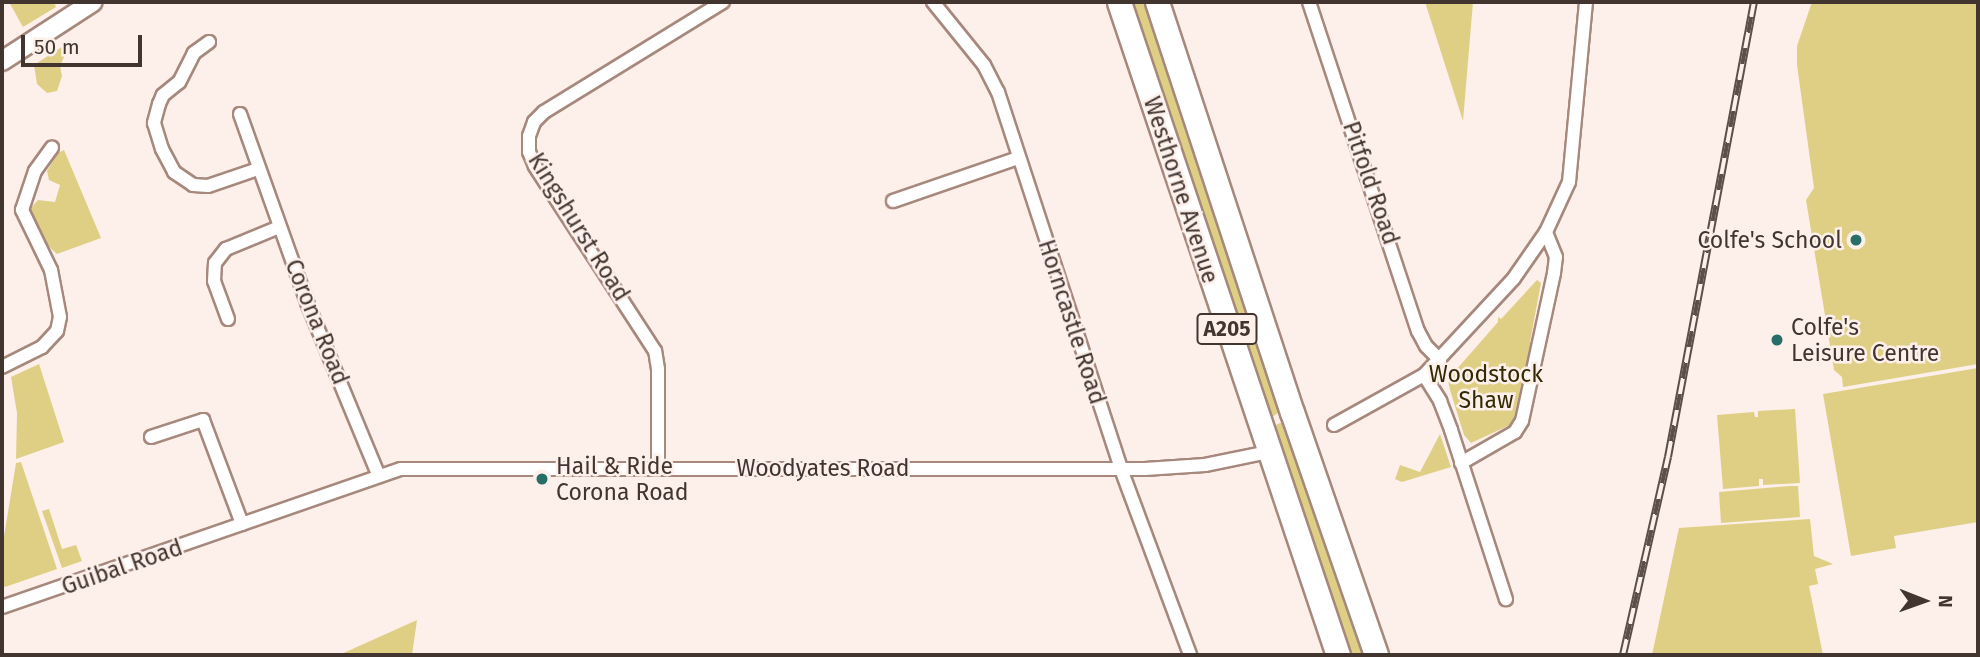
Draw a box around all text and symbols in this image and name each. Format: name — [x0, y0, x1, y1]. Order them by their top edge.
scale bar — [24, 21, 145, 65]
text: 50 m — [34, 34, 80, 60]
street label: Westhorne Avenue — [1138, 93, 1224, 287]
street label: Pitfold Road — [1337, 118, 1405, 248]
street label: Kingshurst Road — [522, 148, 636, 306]
place label: Colfe's School — [1697, 226, 1842, 254]
marker: Colfe's School — [1848, 232, 1864, 248]
street label: Horncastle Road — [1032, 236, 1112, 408]
street label: Corona Road — [279, 255, 355, 389]
road number: A205 — [1196, 312, 1258, 346]
place label: Colfe's Leisure Centre — [1791, 313, 1939, 367]
marker: Colfe's Leisure Centre — [1769, 332, 1785, 348]
park label: Woodstock Shaw — [1429, 360, 1543, 414]
place label: Hail & Ride Corona Road — [556, 452, 689, 506]
street label: Woodyates Road — [736, 454, 910, 482]
marker: Hail & Ride Corona Road — [534, 471, 550, 487]
street label: Guibal Road — [58, 533, 186, 601]
north arrow — [1889, 566, 1959, 636]
text: N — [1934, 595, 1957, 608]

